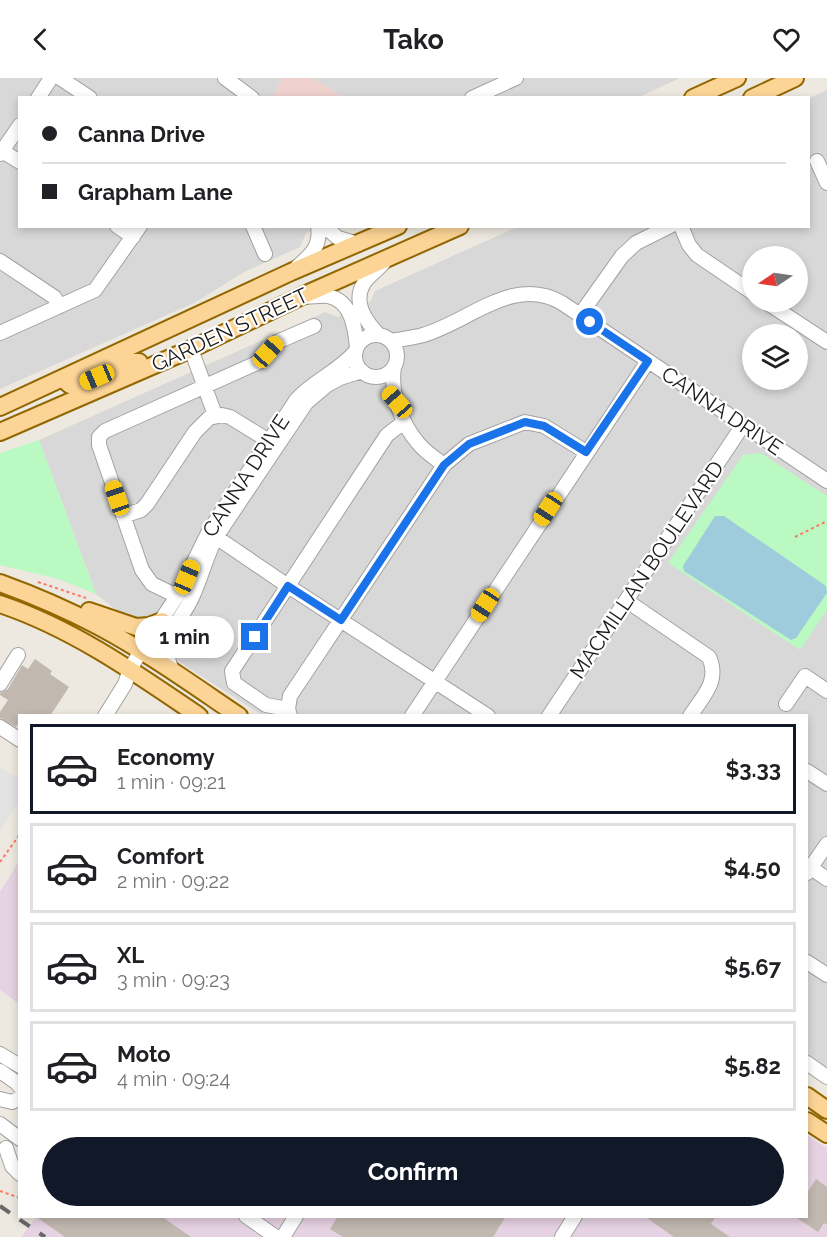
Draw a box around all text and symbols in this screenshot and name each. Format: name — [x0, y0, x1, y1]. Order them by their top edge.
icon: back — [24, 23, 57, 56]
icon: heart — [770, 23, 803, 56]
text: Tako — [383, 24, 444, 55]
text: Canna Drive — [78, 121, 205, 147]
text: Grapham Lane — [78, 179, 233, 205]
north arrow — [742, 246, 808, 312]
map controls — [742, 246, 808, 390]
street label: GARDEN STREET — [147, 282, 312, 377]
route start — [576, 308, 603, 335]
button: layers — [742, 324, 808, 390]
car — [249, 333, 287, 371]
street label: CANNA DRIVE — [657, 361, 788, 460]
car — [77, 362, 117, 392]
car — [378, 383, 416, 421]
street label: CANNA DRIVE — [197, 410, 294, 542]
street label: MACMILLAN BOULEVARD — [564, 456, 729, 683]
car — [103, 478, 131, 518]
car — [531, 489, 565, 529]
car — [172, 557, 202, 597]
car — [468, 585, 502, 625]
callout: 1 min — [135, 616, 234, 658]
route end — [241, 623, 268, 650]
text: 1 min — [159, 625, 210, 649]
icon: car — [45, 742, 99, 796]
text: Economy — [117, 744, 215, 770]
text: $3.33 — [725, 756, 781, 782]
text: 1 min · 09:21 — [117, 770, 226, 794]
icon: car — [45, 841, 99, 895]
text: Comfort — [117, 843, 204, 869]
text: $4.50 — [724, 855, 781, 881]
text: 2 min · 09:22 — [117, 869, 229, 893]
icon: car — [45, 940, 99, 994]
text: XL — [117, 942, 144, 968]
text: $5.67 — [724, 954, 781, 980]
text: 3 min · 09:23 — [117, 968, 230, 992]
icon: car — [45, 1039, 99, 1093]
text: Moto — [117, 1041, 171, 1067]
text: $5.82 — [724, 1053, 781, 1079]
text: 4 min · 09:24 — [117, 1067, 230, 1091]
button: Confirm — [42, 1137, 784, 1206]

